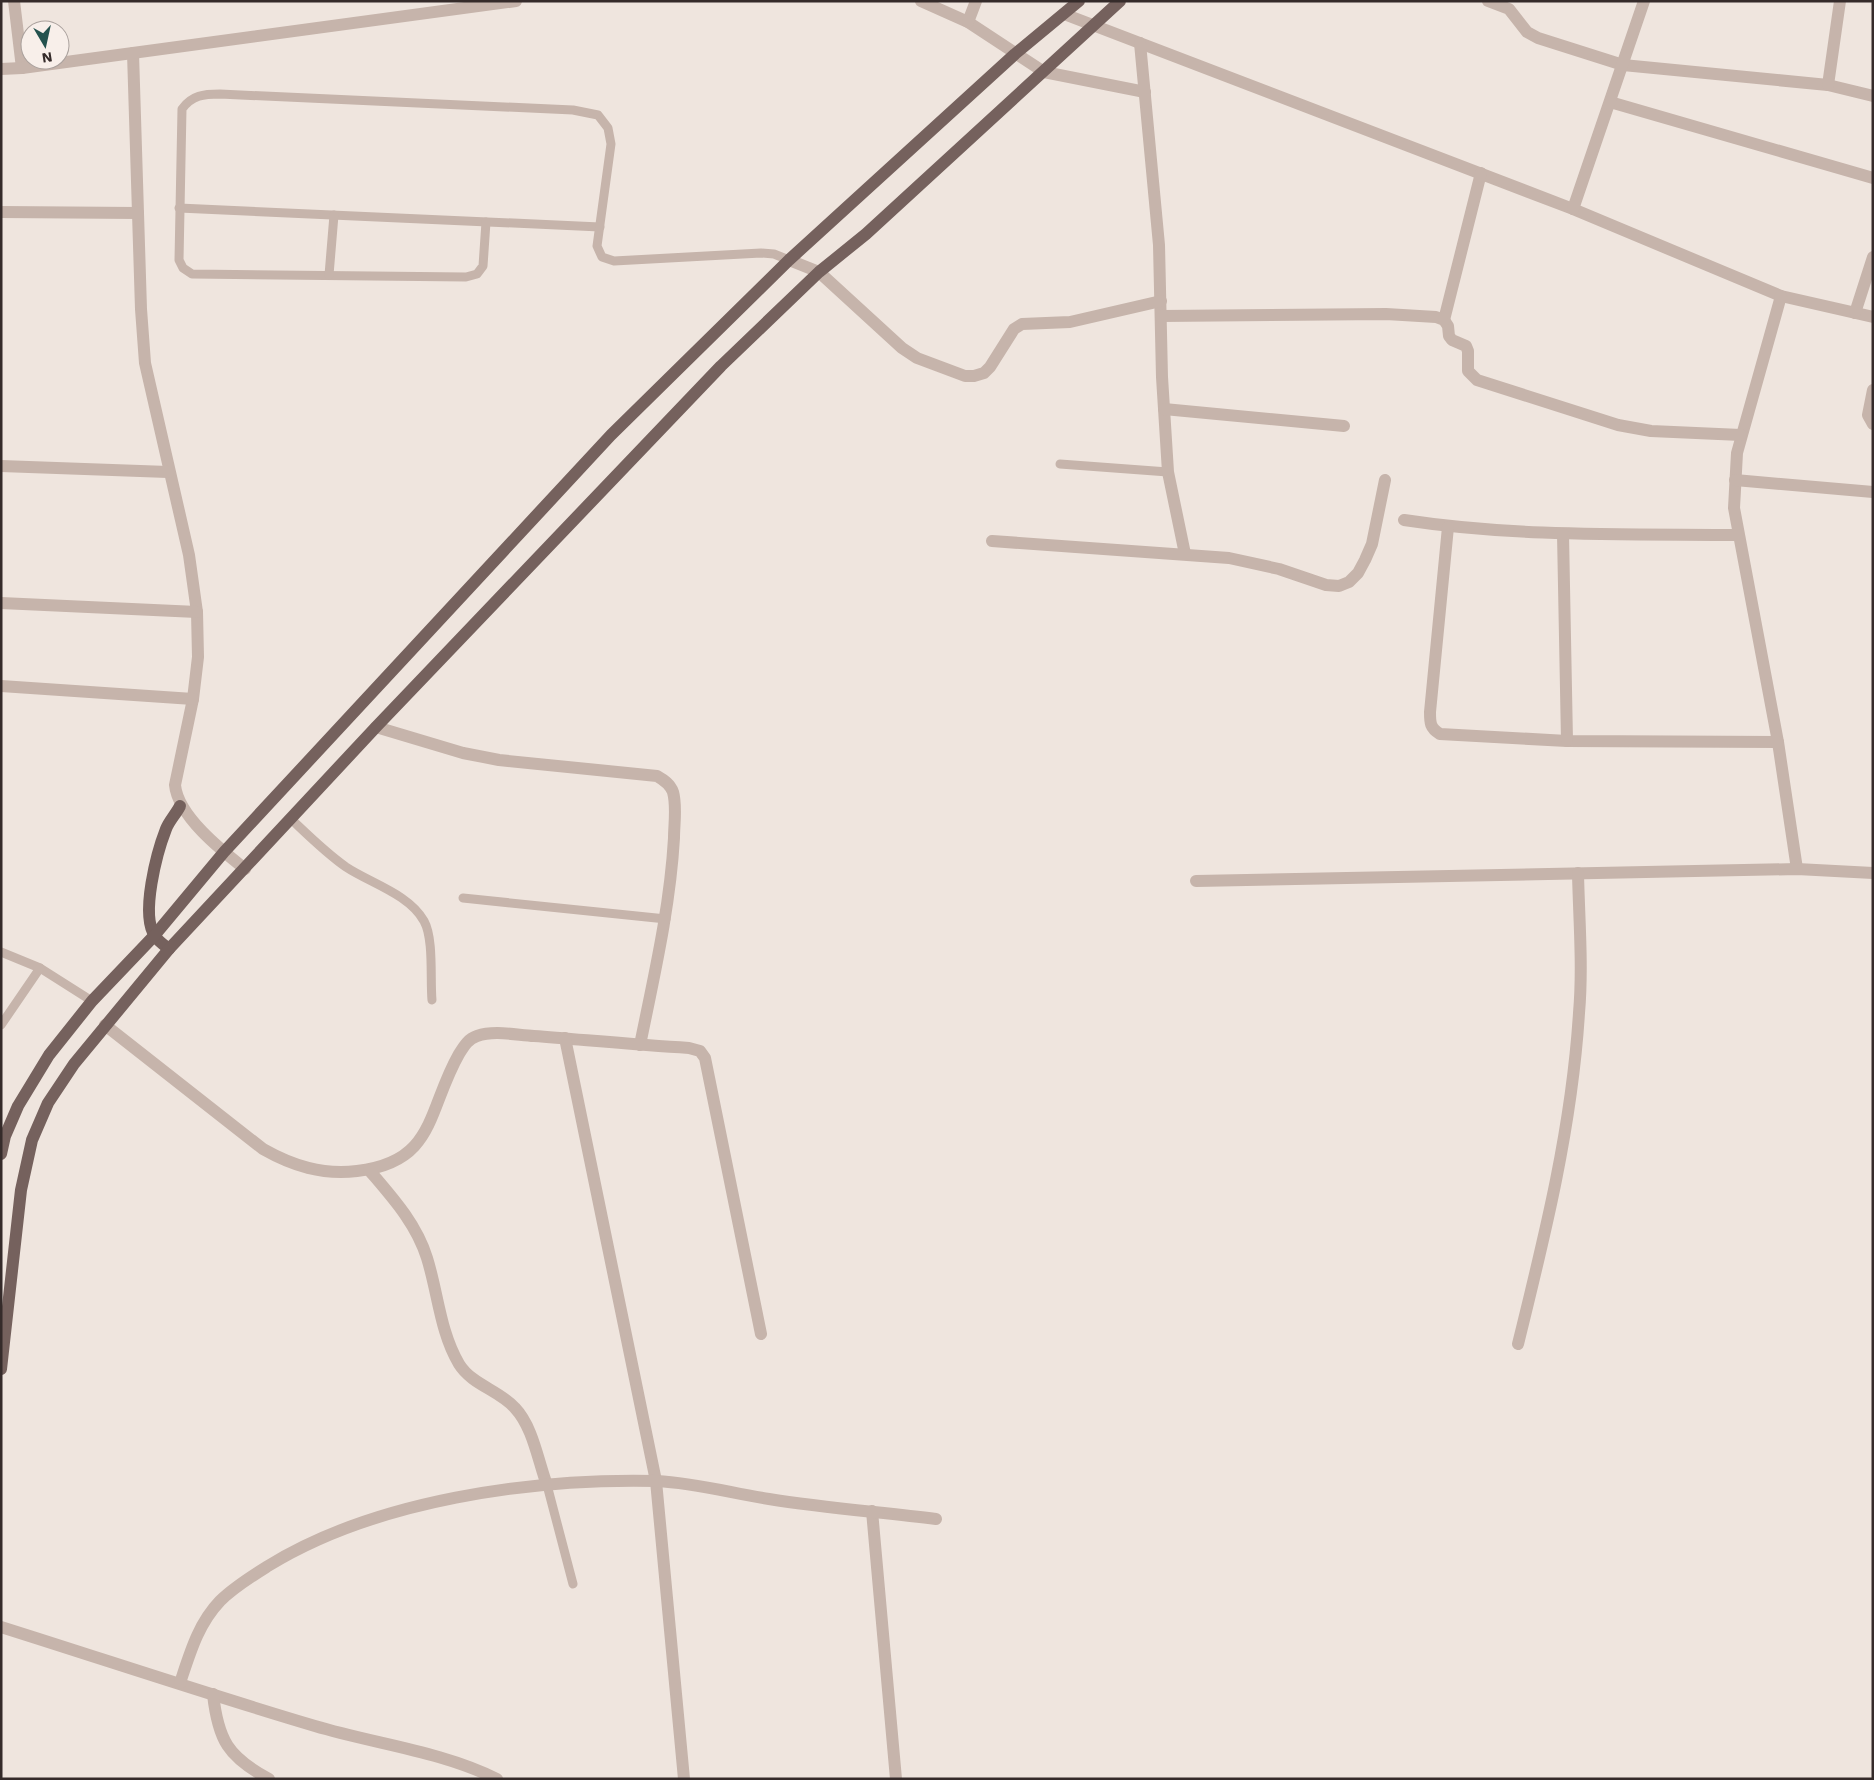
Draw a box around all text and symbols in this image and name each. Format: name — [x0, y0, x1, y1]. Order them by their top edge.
north arrow — [20, 20, 70, 70]
text: N — [41, 49, 53, 67]

